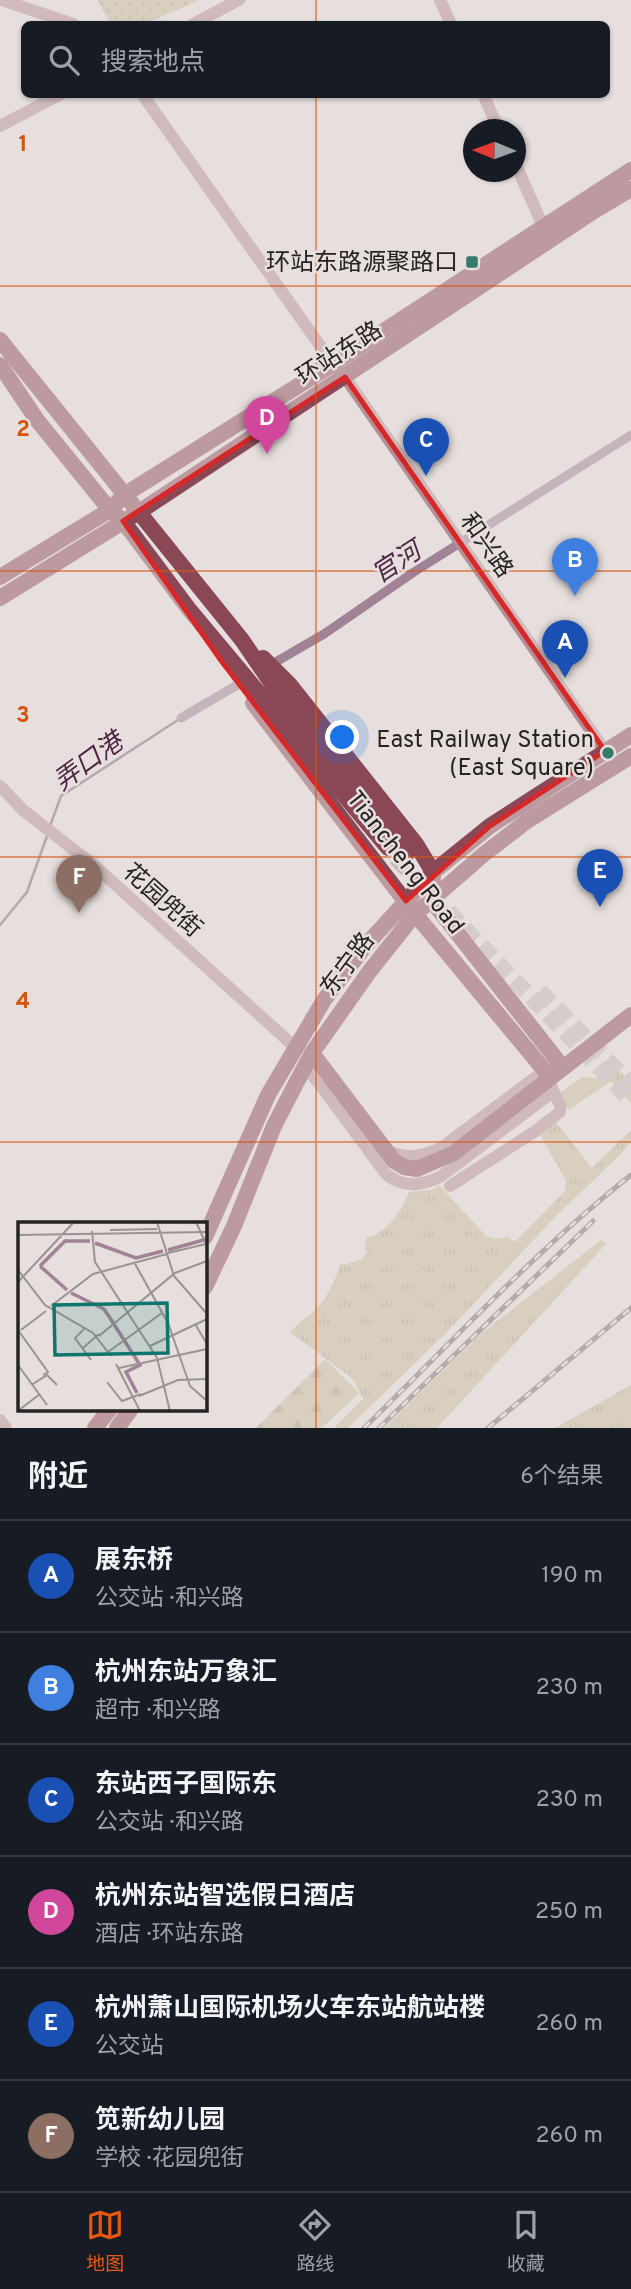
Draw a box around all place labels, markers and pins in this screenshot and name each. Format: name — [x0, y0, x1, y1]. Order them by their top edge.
place label: 环站东路源聚路口 — [266, 249, 458, 279]
marker: 环站东路源聚路口 — [464, 254, 480, 270]
pin: D — [244, 396, 290, 454]
pin: C — [403, 418, 449, 476]
pin: B — [552, 538, 598, 596]
pin: A — [542, 620, 588, 678]
place label: East Railway Station (East Square) — [376, 726, 594, 784]
marker: East Railway Station (East Square) — [600, 745, 616, 761]
pin: E — [577, 849, 623, 907]
pin: F — [56, 855, 102, 913]

